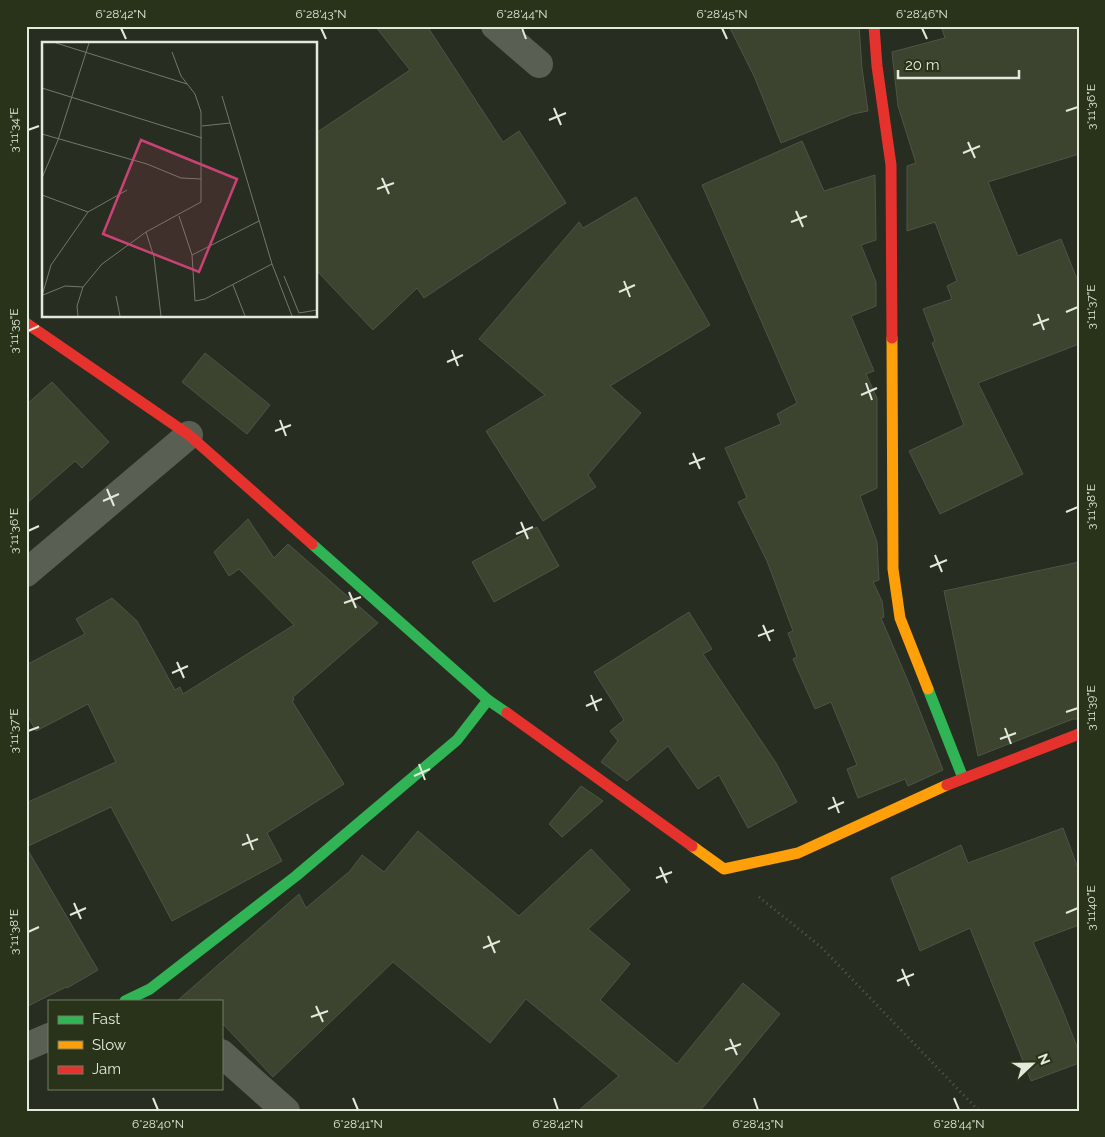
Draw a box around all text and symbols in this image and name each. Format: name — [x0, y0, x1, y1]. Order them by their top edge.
text: 6°28'42"N — [96, 7, 146, 21]
text: 6°28'43"N — [296, 7, 346, 21]
text: 6°28'44"N — [496, 7, 548, 21]
text: 6°28'45"N — [696, 7, 748, 21]
text: 6°28'46"N — [896, 7, 948, 21]
inset map — [42, 42, 318, 318]
scale bar — [898, 48, 1019, 80]
text: 20 m — [905, 56, 940, 74]
text: 3°11'36"E — [1084, 84, 1098, 130]
text: 3°11'34"E — [7, 107, 21, 153]
text: 3°11'37"E — [1084, 284, 1098, 330]
text: 3°11'35"E — [7, 308, 21, 354]
text: 3°11'38"E — [1084, 484, 1098, 530]
text: 3°11'36"E — [7, 508, 21, 554]
text: 3°11'39"E — [1084, 685, 1098, 731]
text: 3°11'37"E — [7, 708, 21, 754]
text: 3°11'40"E — [1084, 885, 1098, 931]
text: 3°11'38"E — [7, 909, 21, 955]
legend — [48, 1000, 222, 1090]
text: Fast — [92, 1010, 120, 1028]
text: Slow — [92, 1036, 126, 1054]
north arrow — [1008, 1040, 1058, 1090]
text: N — [1035, 1051, 1053, 1067]
text: Jam — [92, 1060, 121, 1078]
text: 6°28'40"N — [132, 1117, 184, 1131]
text: 6°28'41"N — [333, 1117, 383, 1131]
text: 6°28'42"N — [533, 1117, 583, 1131]
text: 6°28'43"N — [733, 1117, 783, 1131]
text: 6°28'44"N — [933, 1117, 985, 1131]

